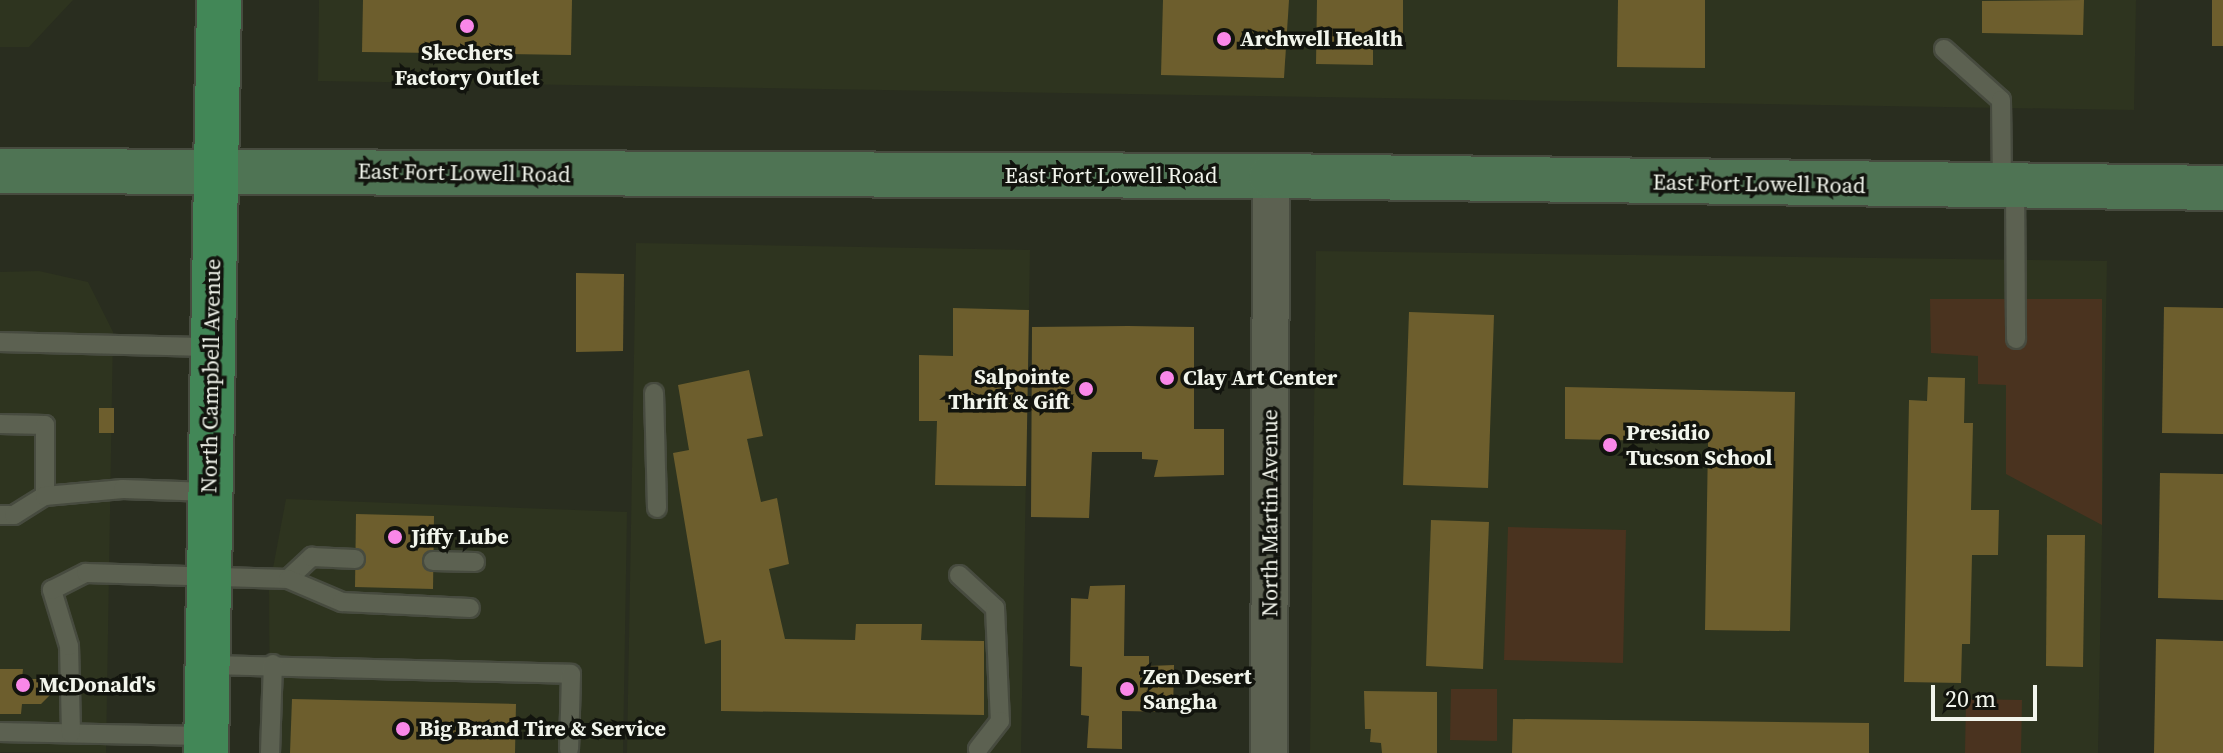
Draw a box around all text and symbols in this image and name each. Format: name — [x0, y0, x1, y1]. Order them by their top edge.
marker: Skechers Factory Outlet — [458, 17, 476, 35]
place label: Archwell Health — [1240, 26, 1403, 52]
marker: Archwell Health — [1215, 30, 1233, 48]
place label: Skechers Factory Outlet — [395, 39, 539, 90]
street label: East Fort Lowell Road — [357, 158, 571, 188]
street label: East Fort Lowell Road — [1005, 163, 1217, 189]
street label: East Fort Lowell Road — [1652, 169, 1866, 199]
street label: North Campbell Avenue — [196, 259, 226, 493]
place label: Salpointe Thrift & Gift — [948, 363, 1070, 414]
place label: Clay Art Center — [1183, 365, 1337, 391]
marker: Clay Art Center — [1158, 369, 1176, 387]
marker: Salpointe Thrift & Gift — [1077, 380, 1095, 398]
street label: North Martin Avenue — [1257, 409, 1283, 617]
place label: Presidio Tucson School — [1626, 419, 1772, 470]
marker: Presidio Tucson School — [1601, 436, 1619, 454]
place label: Jiffy Lube — [411, 524, 509, 550]
marker: Jiffy Lube — [386, 528, 404, 546]
place label: Zen Desert Sangha — [1143, 663, 1252, 714]
scale bar — [1935, 669, 2041, 719]
place label: McDonald's — [39, 672, 156, 698]
marker: McDonald's — [14, 676, 32, 694]
marker: Zen Desert Sangha — [1118, 680, 1136, 698]
text: 20 m — [1945, 682, 1996, 715]
place label: Big Brand Tire & Service — [419, 716, 666, 742]
marker: Big Brand Tire & Service — [394, 720, 412, 738]

